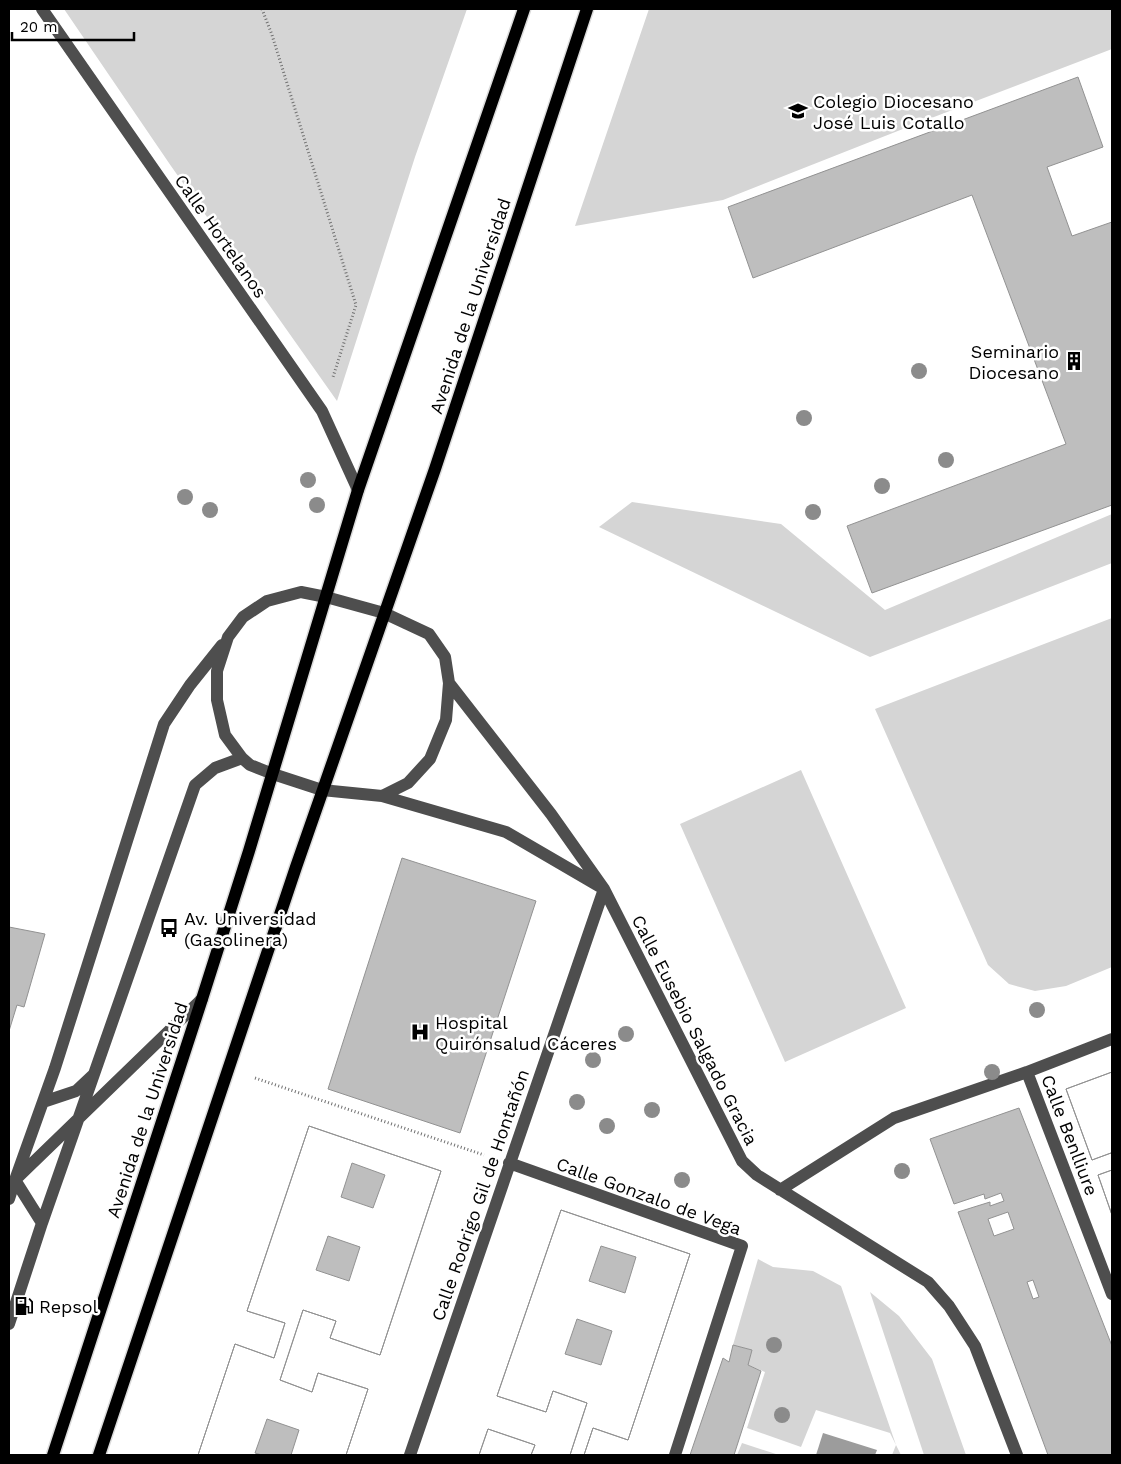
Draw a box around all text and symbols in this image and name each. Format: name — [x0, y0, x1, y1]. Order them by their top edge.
scale bar — [12, 10, 135, 42]
text: 20 m — [20, 18, 58, 36]
place label: Colegio Diocesano José Luis Cotallo — [813, 91, 974, 133]
school or university icon: Colegio Diocesano José Luis Cotallo — [787, 100, 809, 122]
street label: Calle Hortelanos — [171, 170, 271, 302]
street label: Avenida de la Universidad — [425, 195, 515, 417]
place label: Seminario Diocesano — [968, 341, 1059, 383]
building icon: Seminario Diocesano — [1063, 350, 1085, 372]
place label: Av. Universidad (Gasolinera) — [184, 908, 317, 950]
street label: Calle Eusebio Salgado Gracia — [628, 911, 762, 1149]
bus stop icon: Av. Universidad (Gasolinera) — [158, 917, 180, 939]
street label: Avenida de la Universidad — [102, 999, 192, 1221]
place label: Hospital Quirónsalud Cáceres — [435, 1012, 617, 1054]
hospital icon: Hospital Quirónsalud Cáceres — [409, 1021, 431, 1043]
street label: Calle Rodrigo Gil de Hontañón — [427, 1066, 533, 1324]
street label: Calle Benlliure — [1037, 1072, 1103, 1198]
street label: Calle Gonzalo de Vega — [554, 1153, 744, 1239]
fuel station icon: Repsol — [13, 1295, 35, 1317]
place label: Repsol — [39, 1296, 99, 1317]

